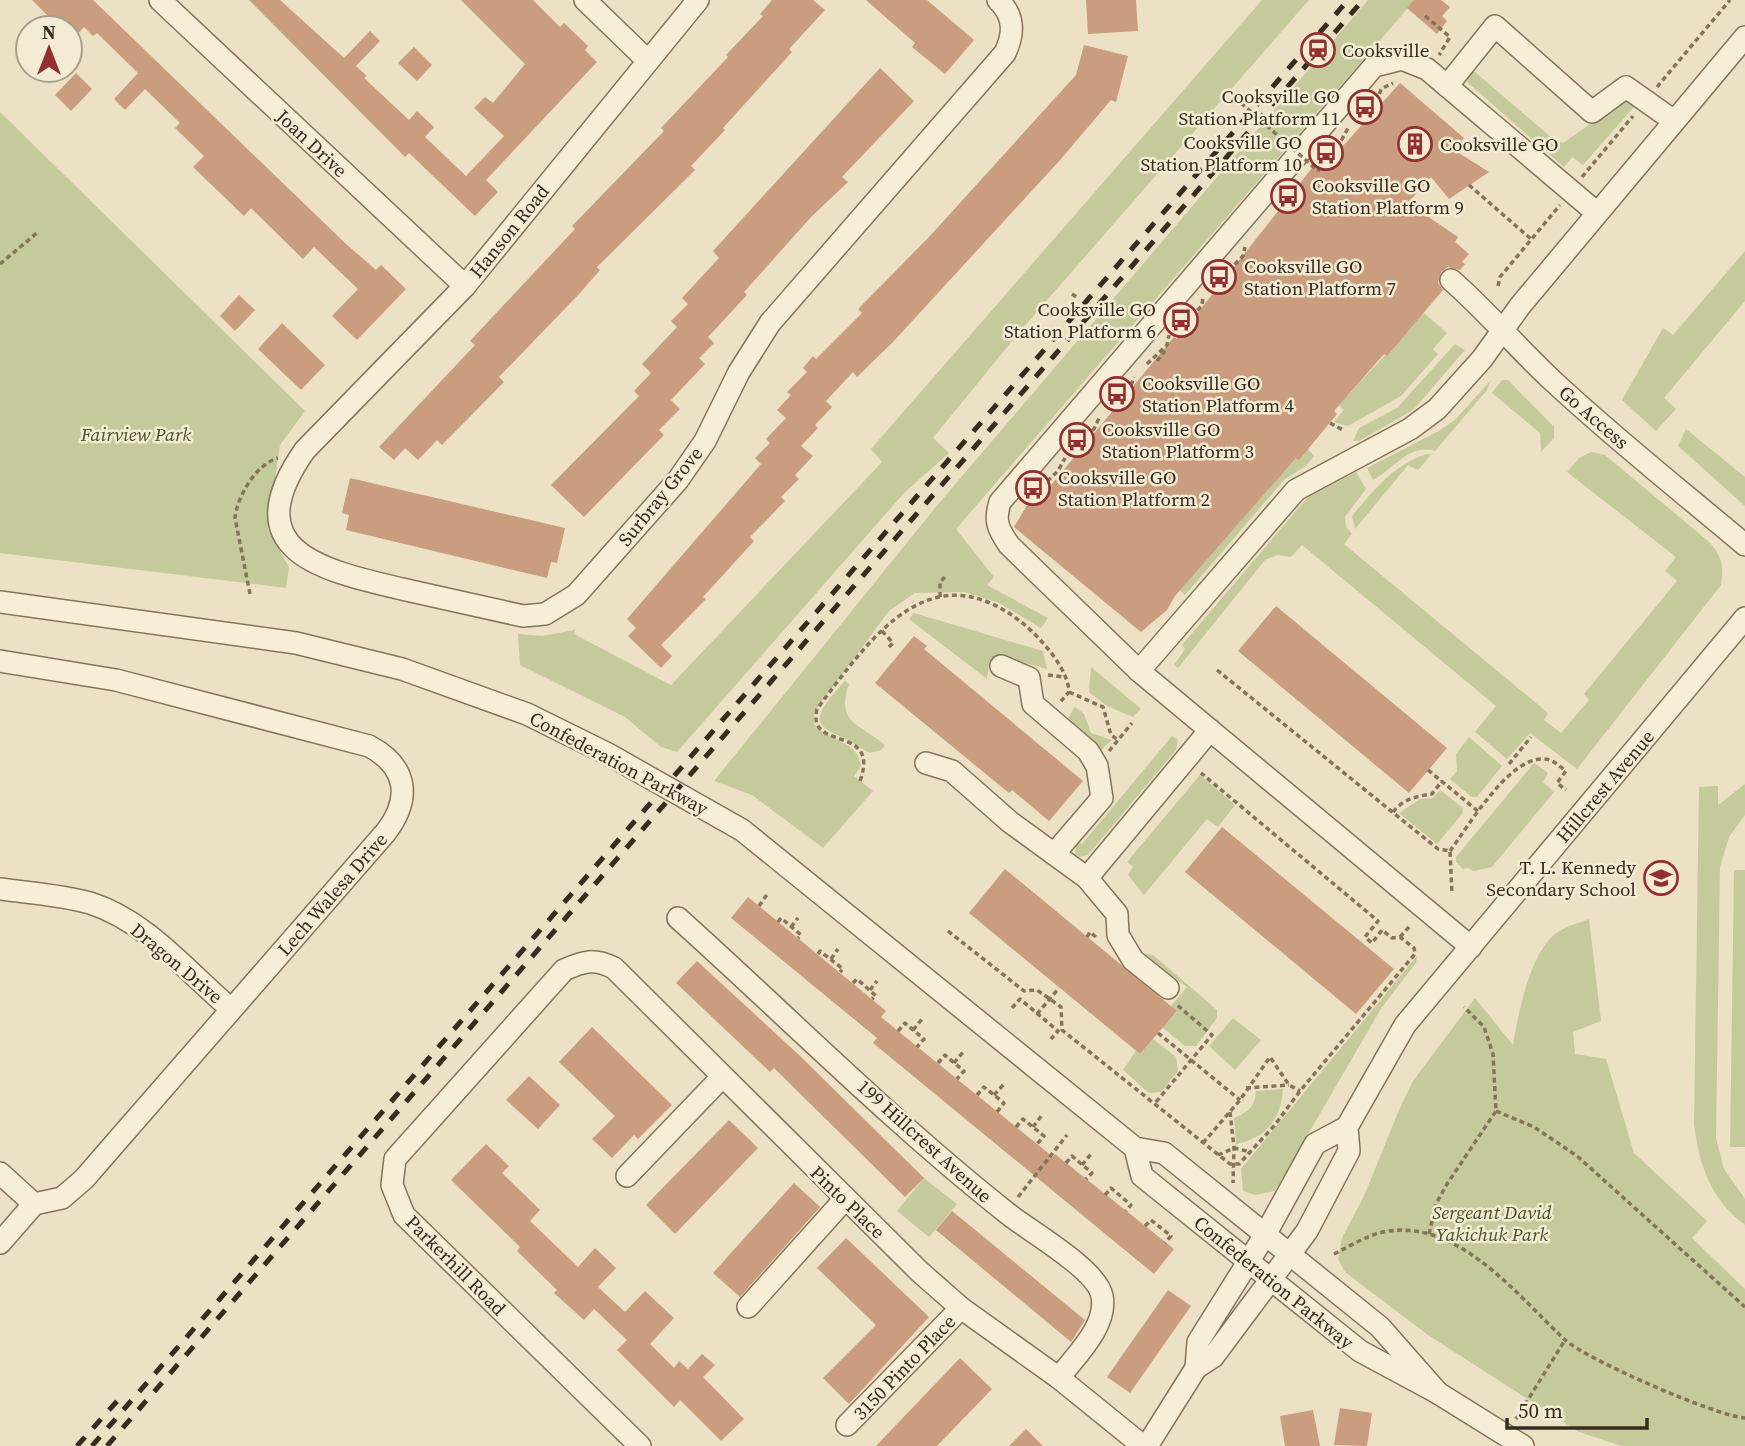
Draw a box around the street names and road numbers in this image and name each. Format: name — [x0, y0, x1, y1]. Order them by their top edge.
street label: Joan Drive — [270, 103, 353, 183]
street label: Hanson Road — [463, 179, 555, 283]
street label: Go Access — [1553, 379, 1635, 455]
street label: Surbray Grove — [612, 441, 708, 551]
street label: Confederation Parkway — [525, 705, 713, 821]
street label: Hillcrest Avenue — [1550, 724, 1660, 848]
street label: Lech Walesa Drive — [271, 827, 393, 961]
street label: Dragon Drive — [125, 917, 229, 1009]
street label: 199 Hillcrest Avenue — [852, 1073, 998, 1209]
street label: Pinto Place — [805, 1160, 891, 1244]
street label: Parkerhill Road — [400, 1209, 512, 1321]
street label: Confederation Parkway — [1189, 1209, 1360, 1355]
street label: 3150 Pinto Place — [847, 1309, 961, 1425]

